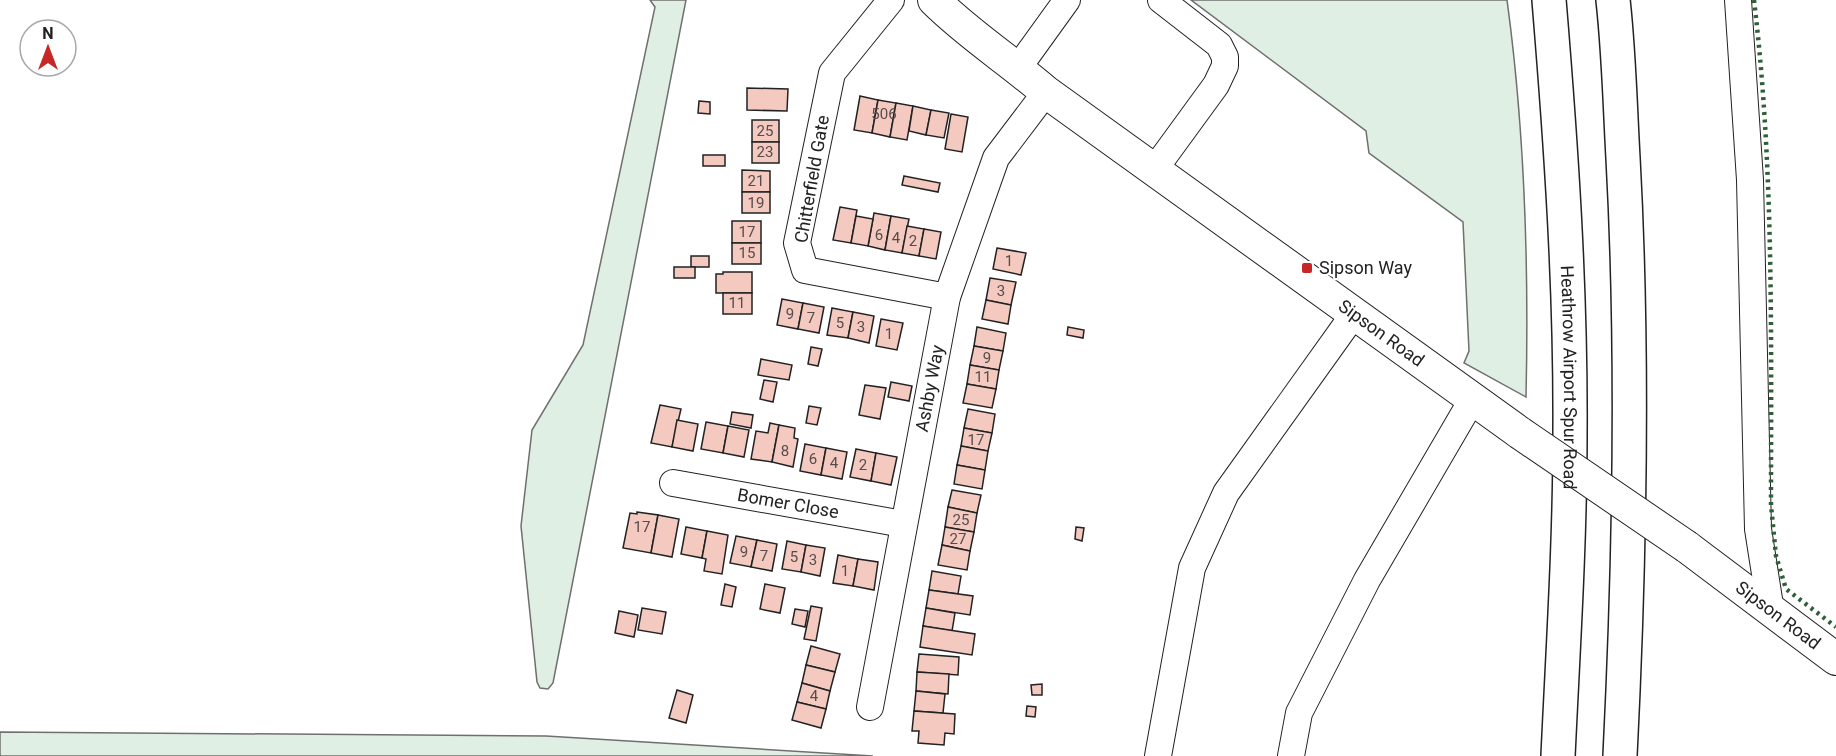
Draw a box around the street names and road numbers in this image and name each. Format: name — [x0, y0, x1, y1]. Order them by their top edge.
street label: Chitterfield Gate — [790, 113, 833, 244]
street label: Heathrow Airport Spur Road — [1557, 265, 1581, 490]
street label: Sipson Road — [1335, 295, 1428, 371]
street label: Ashby Way — [911, 343, 948, 434]
street label: Bomer Close — [736, 484, 841, 522]
street label: Sipson Road — [1732, 577, 1825, 654]

